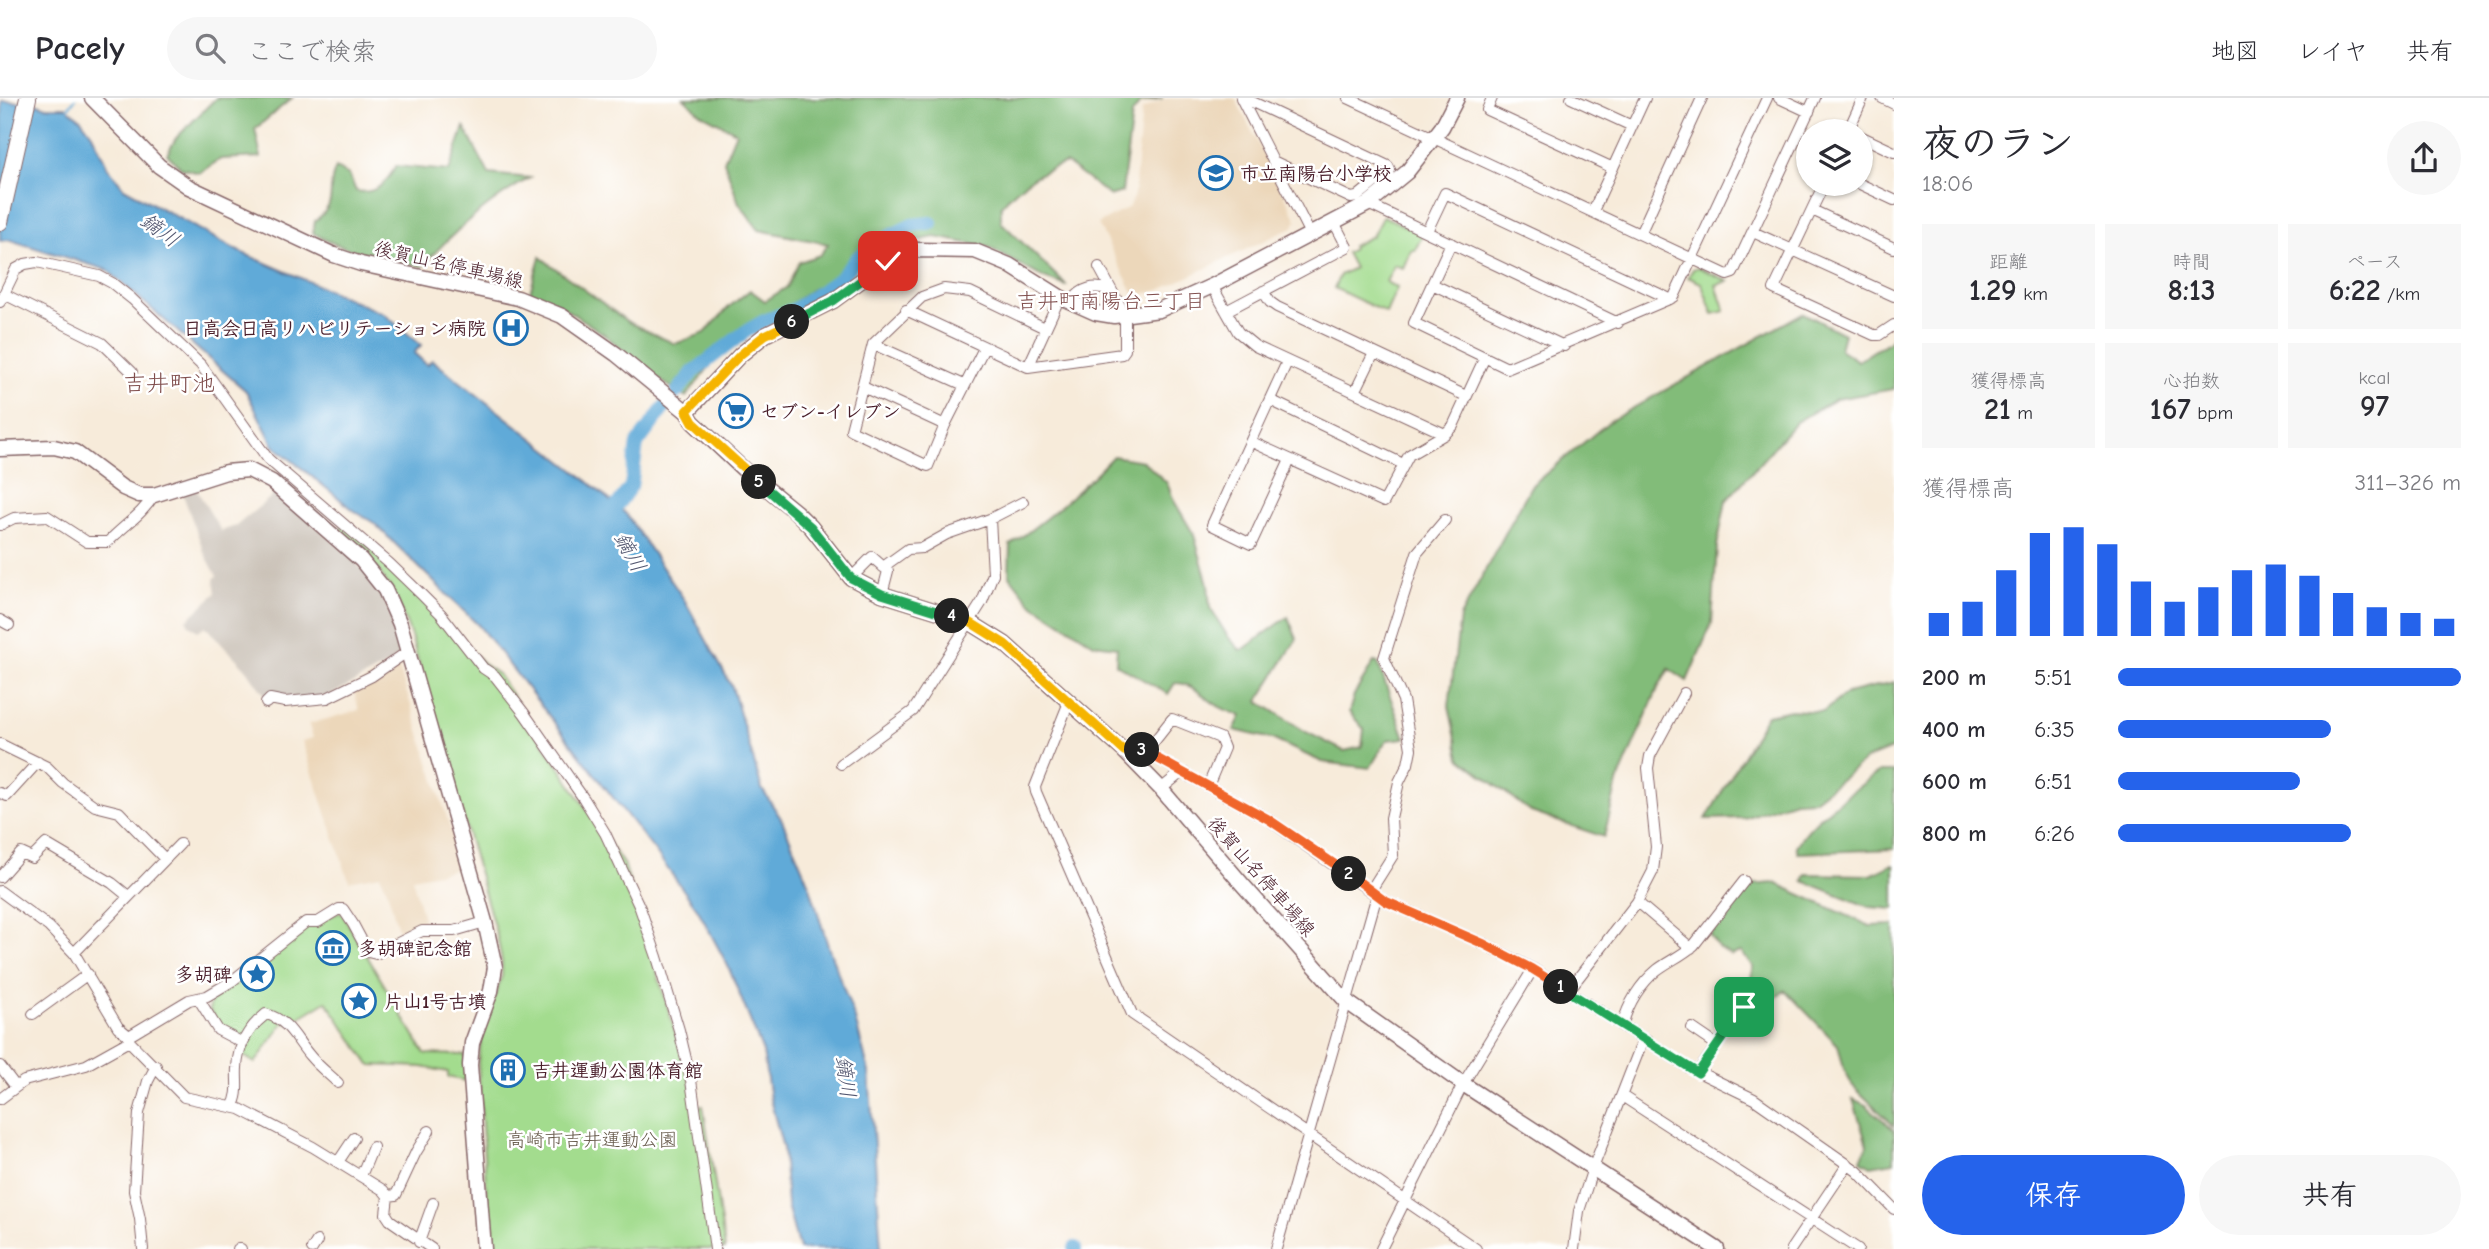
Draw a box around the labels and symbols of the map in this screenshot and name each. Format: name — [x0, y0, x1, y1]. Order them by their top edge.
school or university icon: 市立南陽台小学校 — [1197, 154, 1235, 192]
place label: 市立南陽台小学校 — [1240, 163, 1392, 185]
water label: 鏑川 — [136, 208, 184, 252]
pin — [858, 231, 918, 291]
street label: 後賀山名停車場線 — [372, 237, 525, 293]
district label: 吉井町南陽台三丁目 — [1017, 289, 1206, 313]
pin: 6 — [774, 304, 810, 340]
hospital icon: 日高会日高リハビリテーション病院 — [492, 309, 530, 347]
place label: 日高会日高リハビリテーション病院 — [183, 318, 486, 340]
district label: 吉井町池 — [123, 370, 215, 397]
supermarket icon: セブン-イレブン — [717, 392, 755, 430]
place label: セブン-イレブン — [760, 401, 901, 423]
pin: 5 — [742, 464, 776, 500]
water label: 鏑川 — [609, 528, 651, 576]
pin: 4 — [934, 598, 970, 634]
pin: 3 — [1124, 732, 1160, 768]
street label: 後賀山名停車場線 — [1203, 812, 1319, 941]
pin: 2 — [1332, 856, 1366, 892]
museum icon: 多胡碑記念館 — [314, 929, 352, 967]
place label: 多胡碑記念館 — [358, 938, 472, 960]
place icon: 多胡碑 — [238, 955, 276, 993]
place label: 多胡碑 — [175, 964, 232, 986]
pin: 1 — [1544, 970, 1578, 1004]
pin — [1714, 977, 1774, 1037]
place icon: 片山1号古墳 — [340, 982, 378, 1020]
place label: 片山1号古墳 — [384, 991, 486, 1013]
building icon: 吉井運動公園体育館 — [489, 1051, 527, 1089]
water label: 鏑川 — [832, 1055, 860, 1099]
place label: 吉井運動公園体育館 — [532, 1060, 703, 1082]
park label: 高崎市吉井運動公園 — [506, 1129, 678, 1151]

